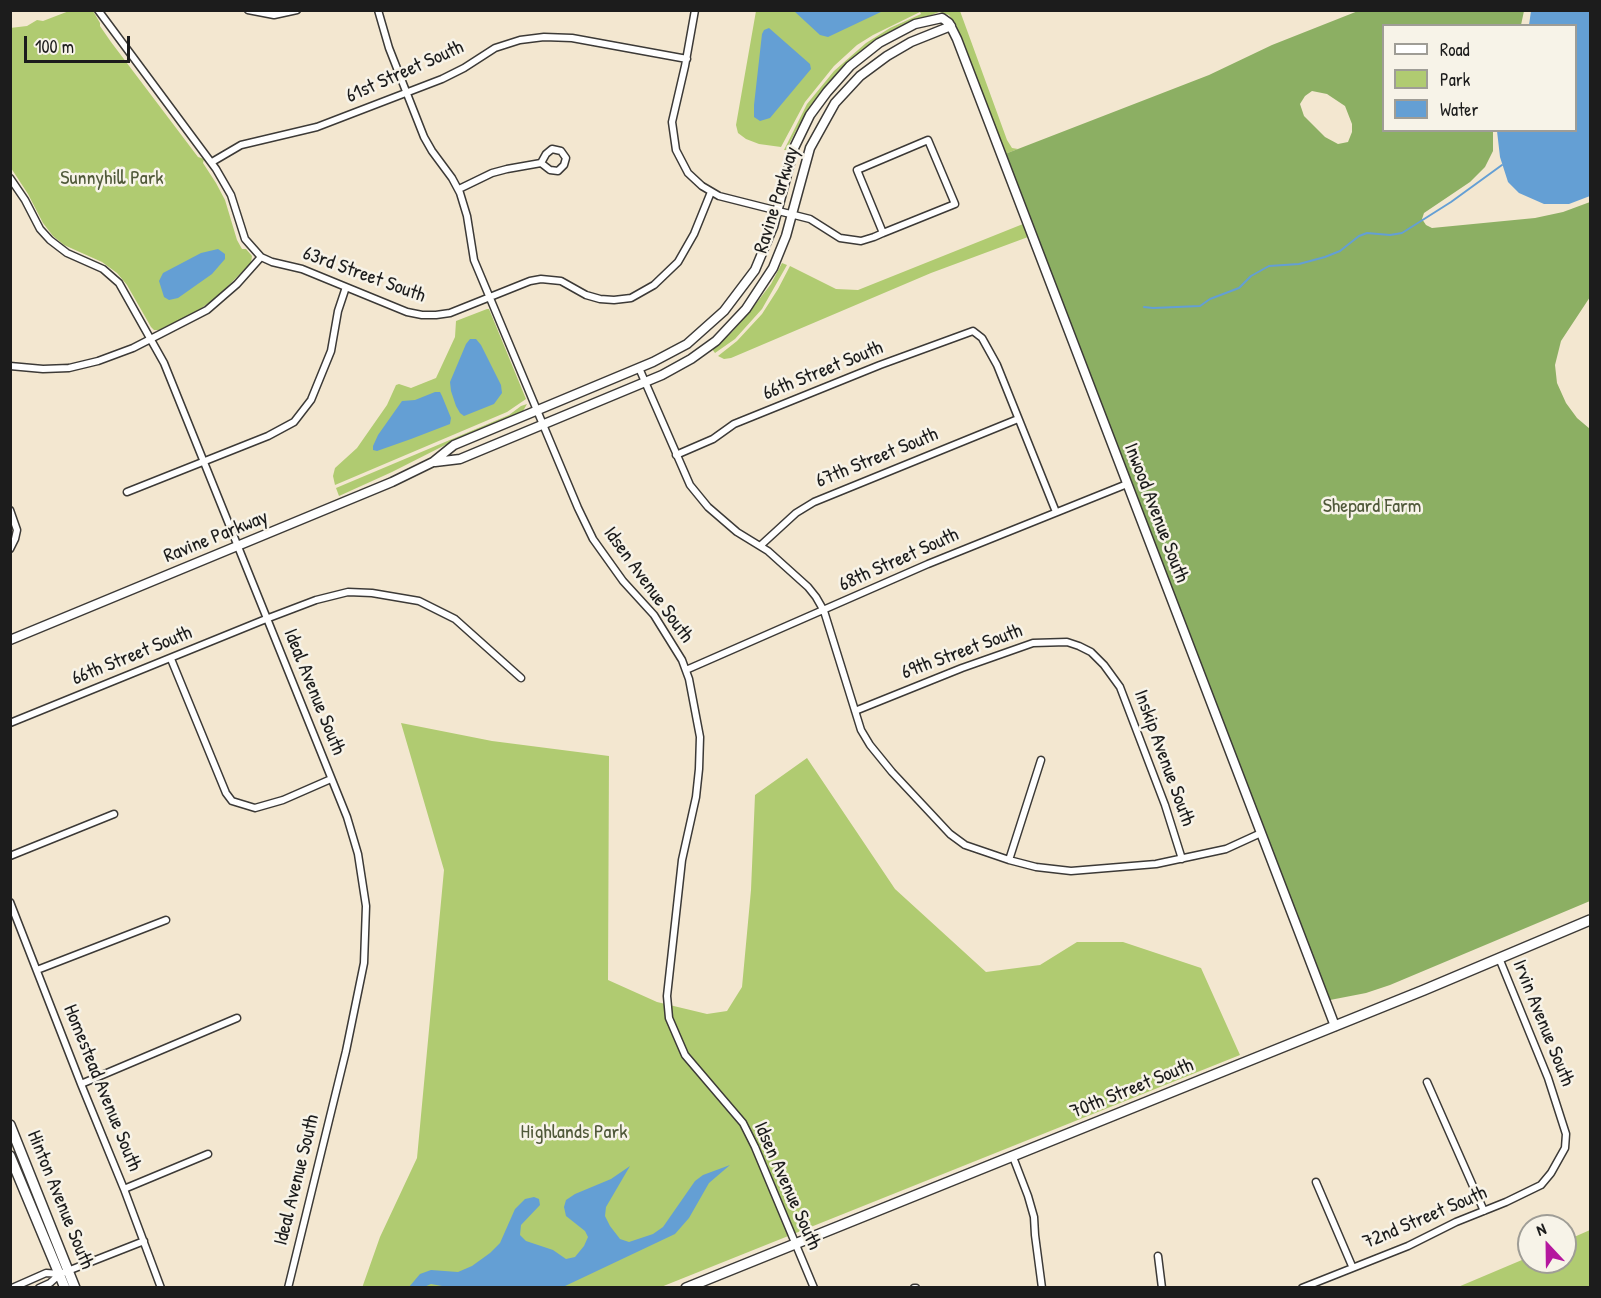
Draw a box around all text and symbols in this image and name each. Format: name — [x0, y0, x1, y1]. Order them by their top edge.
scale bar — [27, 24, 134, 62]
legend — [1382, 24, 1577, 132]
text: 100 m — [35, 34, 74, 59]
street label: 61st Street South — [343, 35, 467, 109]
text: Road — [1440, 37, 1470, 62]
text: Park — [1440, 67, 1470, 92]
text: Water — [1440, 97, 1478, 122]
street label: Ravine Parkway — [749, 144, 805, 256]
park label: Sunnyhill Park — [60, 167, 164, 191]
street label: 63rd Street South — [299, 242, 429, 308]
street label: 66th Street South — [759, 336, 887, 406]
street label: 67th Street South — [812, 423, 942, 493]
street label: Inwood Avenue South — [1118, 440, 1194, 586]
park label: Shepard Farm — [1323, 495, 1421, 519]
street label: Ravine Parkway — [161, 505, 271, 569]
street label: Idsen Avenue South — [598, 522, 698, 648]
street label: 68th Street South — [836, 523, 962, 597]
street label: 69th Street South — [898, 619, 1026, 685]
street label: 66th Street South — [68, 621, 196, 691]
street label: Ideal Avenue South — [278, 625, 350, 759]
street label: Inskip Avenue South — [1128, 687, 1200, 829]
street label: Irvin Avenue South — [1507, 956, 1579, 1090]
street label: Homestead Avenue South — [58, 1001, 146, 1175]
street label: 70th Street South — [1067, 1053, 1197, 1125]
street label: Ideal Avenue South — [269, 1112, 325, 1248]
street label: Idsen Avenue South — [748, 1118, 826, 1254]
park label: Highlands Park — [521, 1121, 627, 1145]
street label: Hinton Avenue South — [21, 1127, 99, 1273]
street label: 72nd Street South — [1359, 1181, 1491, 1255]
north arrow — [1517, 1214, 1577, 1274]
text: N — [1533, 1217, 1549, 1241]

